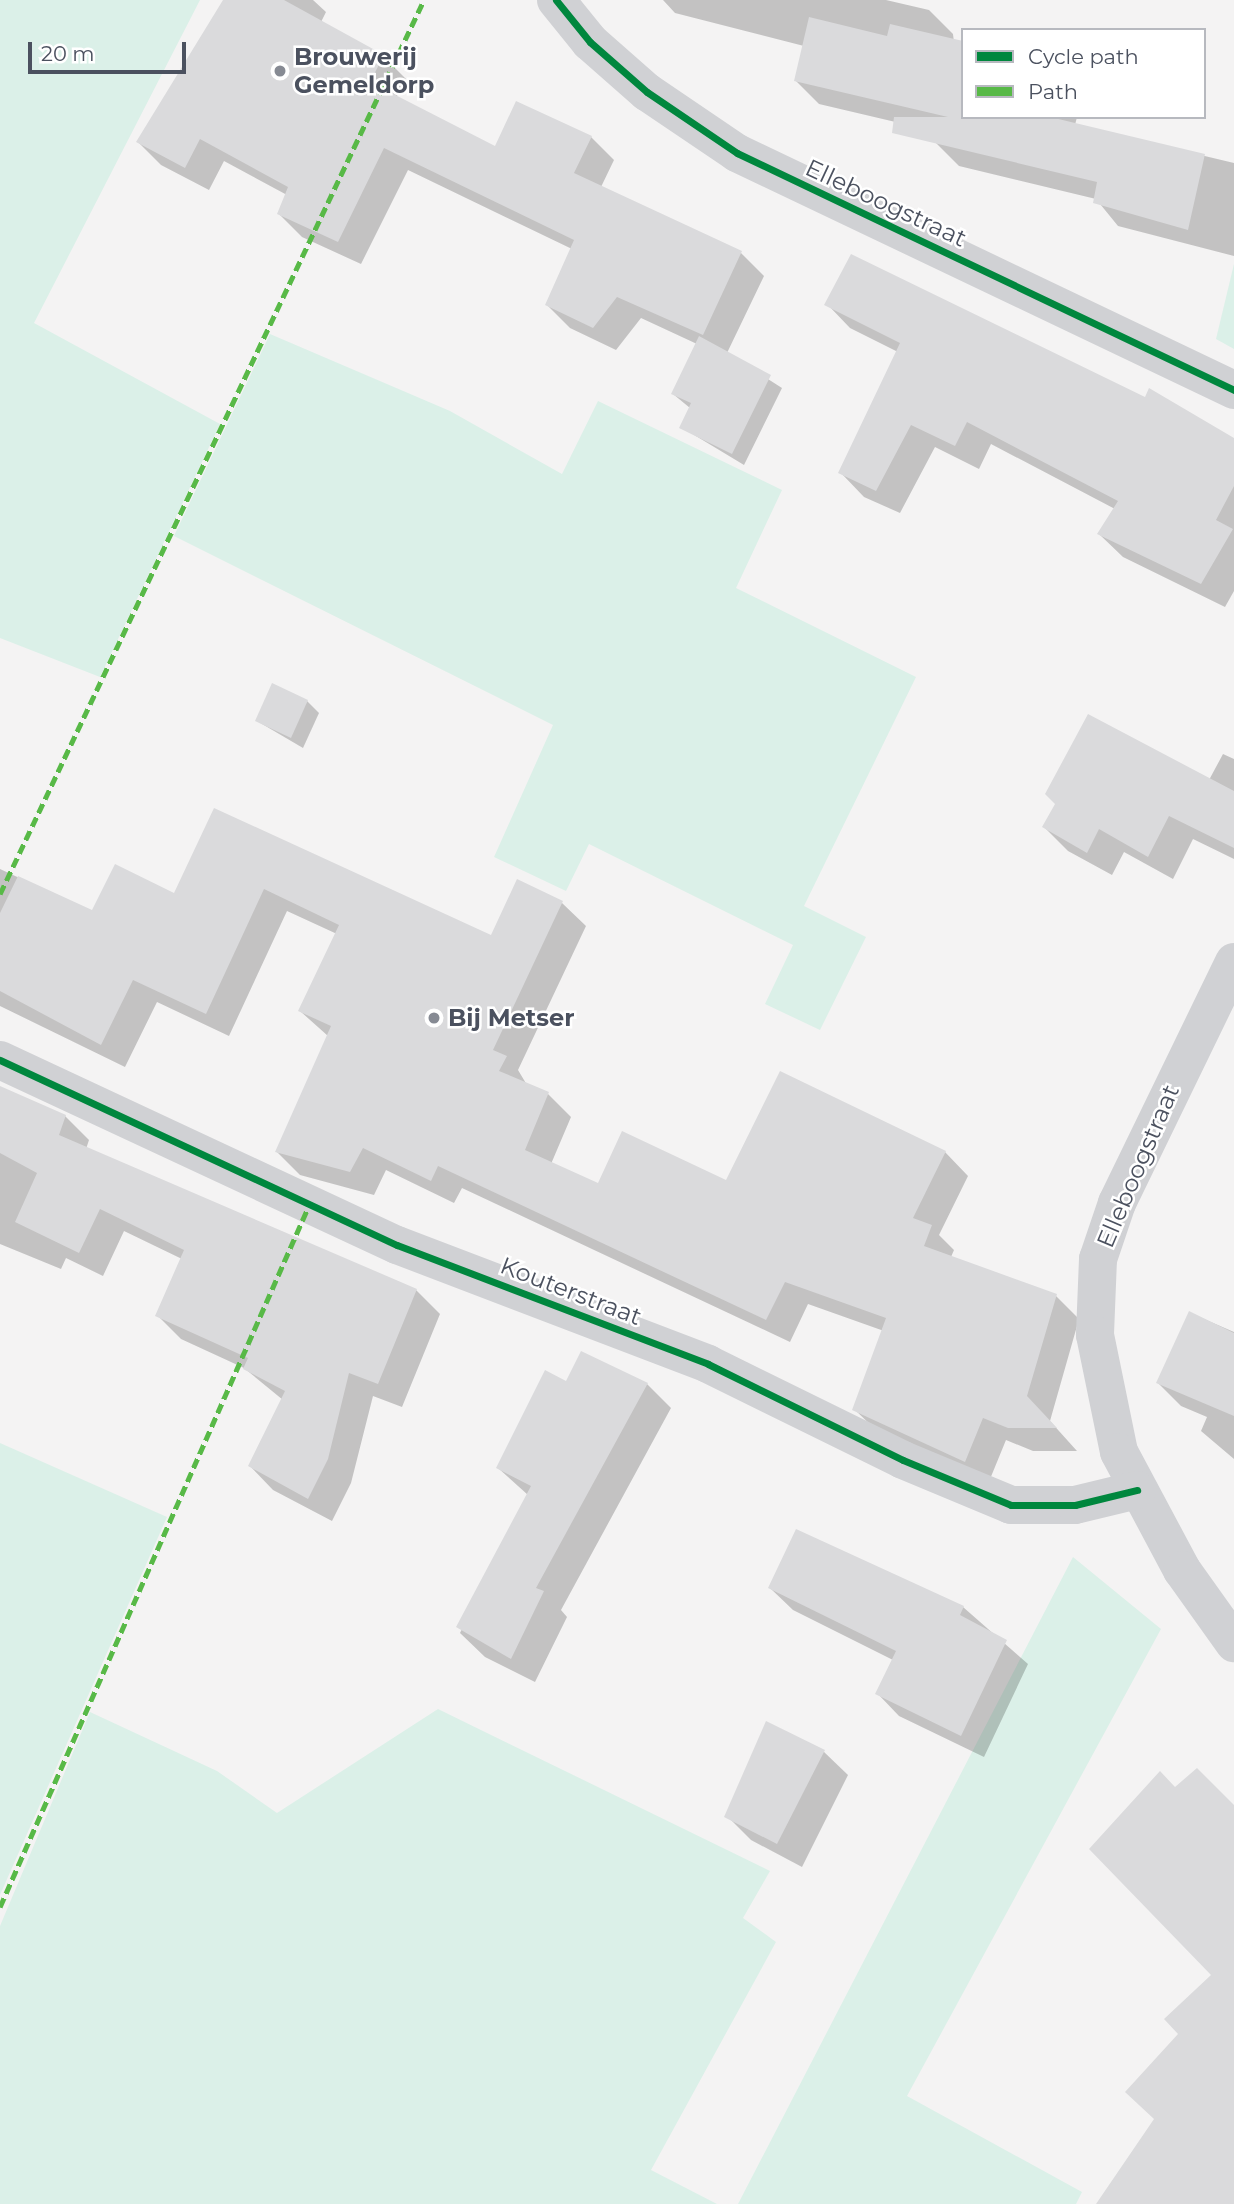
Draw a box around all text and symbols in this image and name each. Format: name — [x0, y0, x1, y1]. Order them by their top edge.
scale bar — [32, 28, 189, 72]
legend — [961, 28, 1206, 119]
text: 20 m — [41, 41, 95, 66]
place label: Brouwerij Gemeldorp — [294, 43, 434, 99]
text: Cycle path — [1028, 44, 1139, 69]
marker: Brouwerij Gemeldorp — [272, 63, 288, 79]
text: Path — [1028, 79, 1078, 104]
street label: Elleboogstraat — [801, 153, 971, 253]
place label: Bij Metser — [448, 1004, 574, 1032]
marker: Bij Metser — [426, 1010, 442, 1026]
street label: Elleboogstraat — [1091, 1080, 1185, 1252]
street label: Kouterstraat — [496, 1251, 646, 1331]

